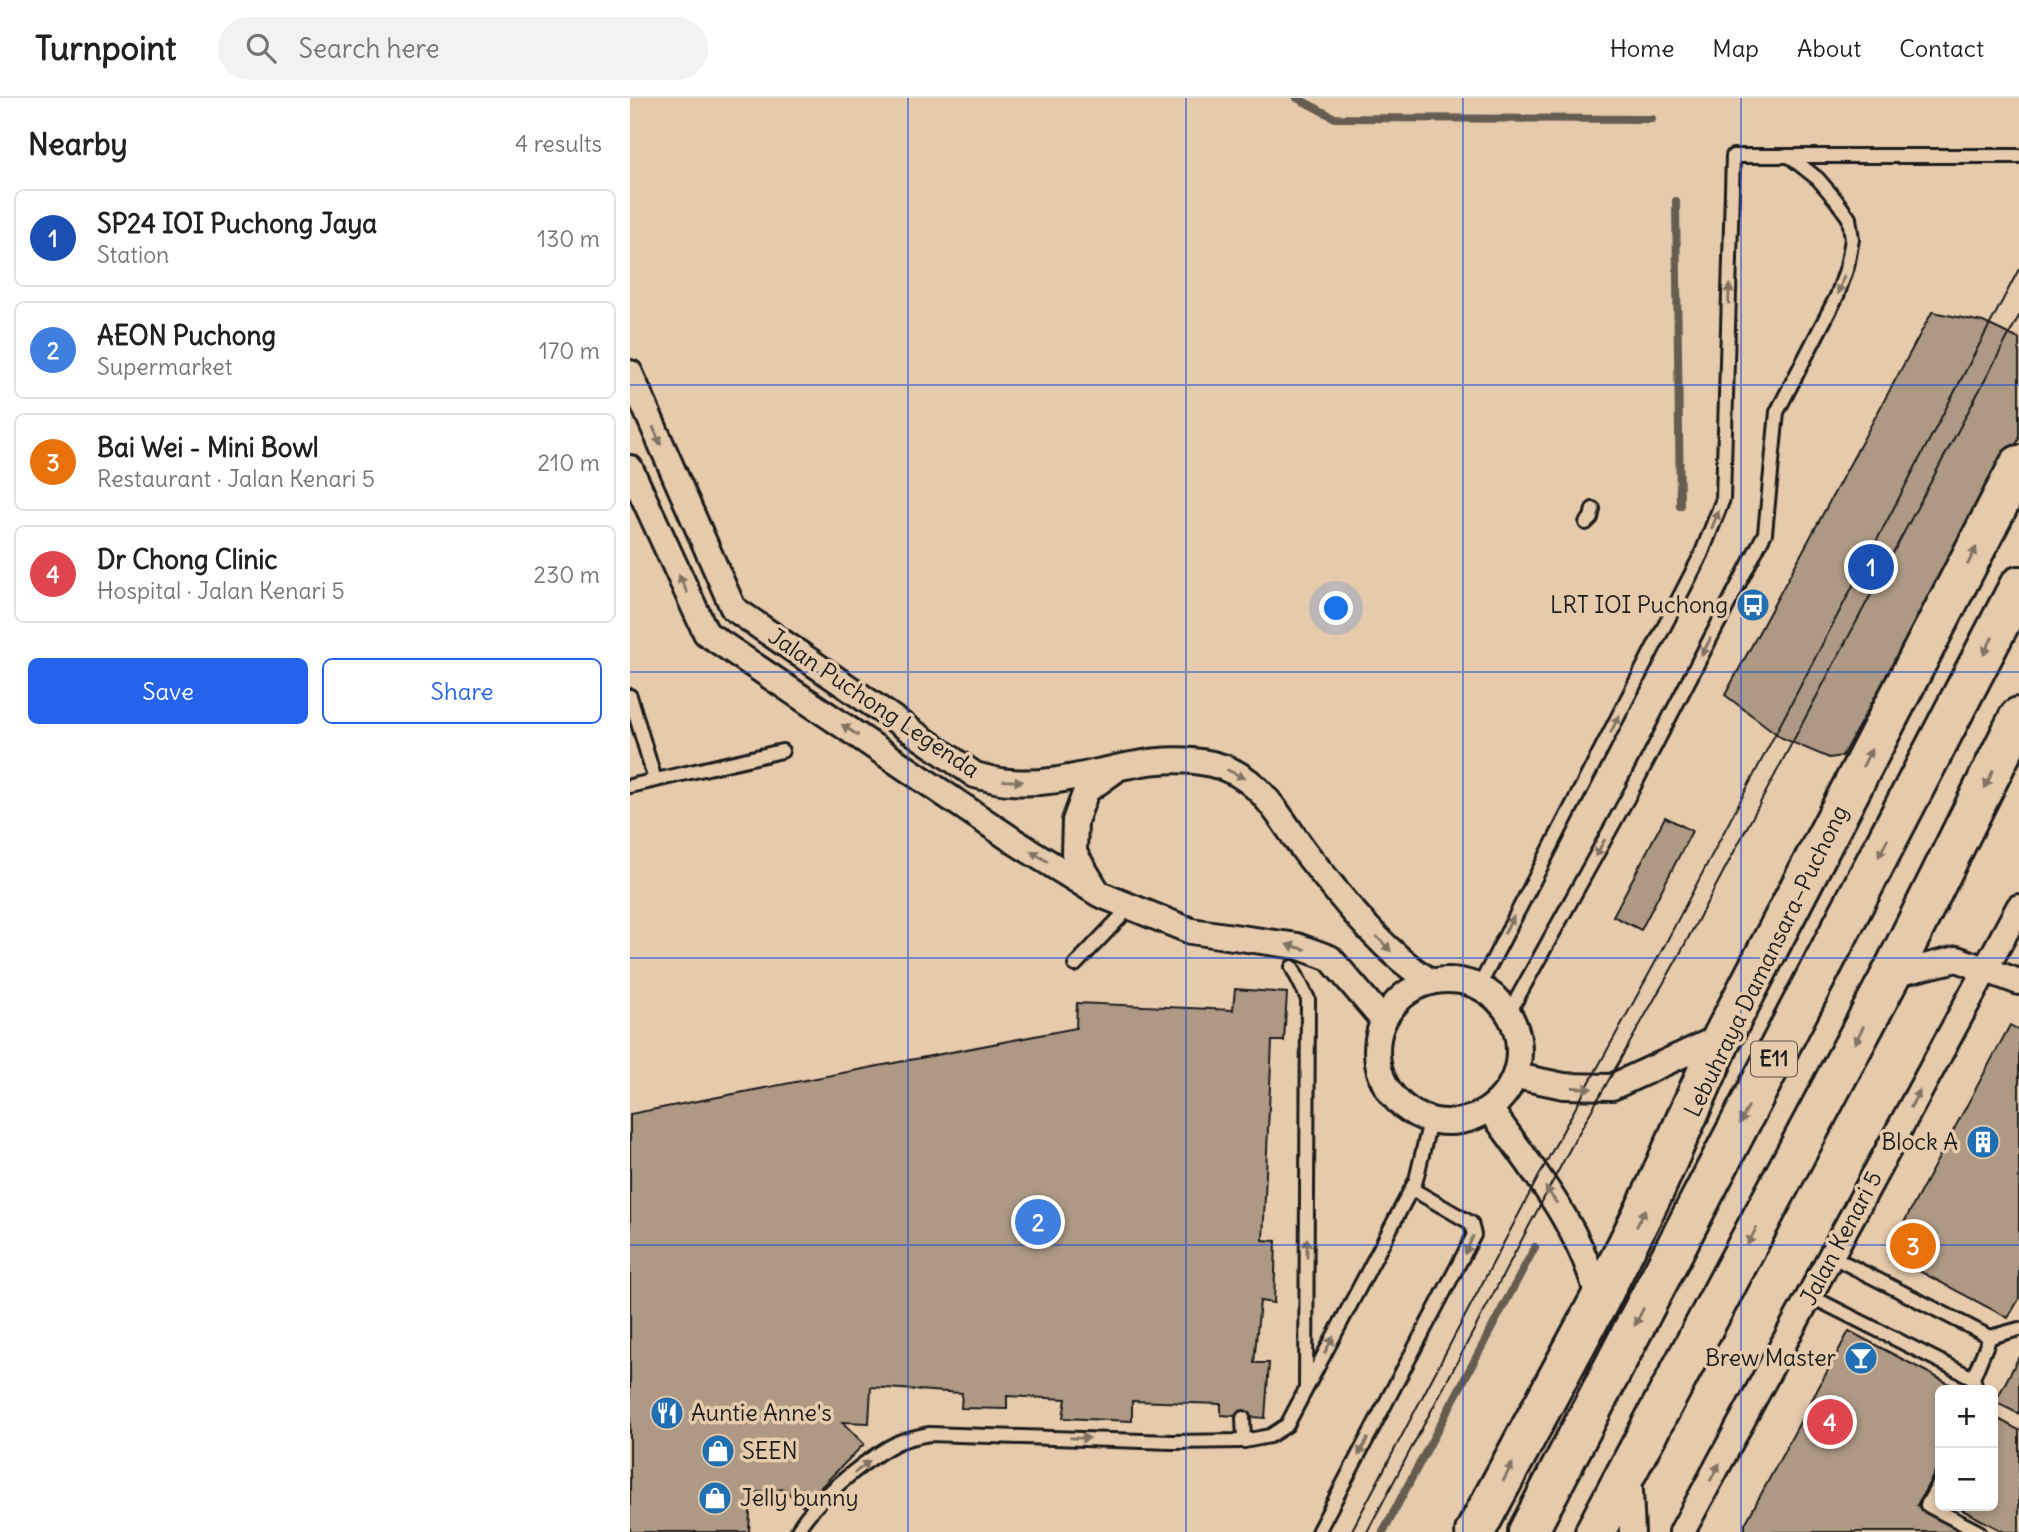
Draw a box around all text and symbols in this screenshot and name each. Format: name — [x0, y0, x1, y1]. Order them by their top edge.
search box — [218, 17, 708, 80]
text: Turnpoint — [35, 27, 176, 69]
icon: search — [242, 29, 280, 67]
text: Search here — [298, 32, 439, 65]
text: Home — [1610, 33, 1674, 63]
text: Map — [1712, 33, 1759, 63]
text: About — [1797, 33, 1861, 63]
text: Contact — [1899, 33, 1984, 63]
text: Nearby — [28, 125, 128, 163]
text: 4 results — [515, 129, 602, 158]
text: SP24 IOI Puchong Jaya — [97, 207, 377, 240]
text: 1 — [48, 224, 58, 253]
text: 130 m — [537, 224, 600, 253]
text: Station — [97, 240, 169, 269]
one-way arrow — [1835, 275, 1846, 296]
one-way arrow — [1723, 283, 1734, 305]
text: AEON Puchong — [97, 319, 276, 352]
text: 2 — [47, 336, 59, 365]
text: 170 m — [539, 336, 600, 365]
text: Supermarket — [97, 352, 233, 381]
one-way arrow — [652, 425, 663, 446]
text: Bai Wei - Mini Bowl — [97, 431, 319, 464]
text: 3 — [46, 448, 60, 477]
text: 210 m — [537, 448, 600, 477]
text: Restaurant · Jalan Kenari 5 — [97, 464, 375, 493]
one-way arrow — [1709, 509, 1720, 530]
pin: 1 — [1848, 541, 1894, 593]
text: Dr Chong Clinic — [97, 543, 278, 576]
one-way arrow — [1965, 546, 1977, 566]
text: 4 — [46, 560, 60, 589]
text: 230 m — [534, 560, 600, 589]
one-way arrow — [677, 574, 689, 594]
text: Hospital · Jalan Kenari 5 — [97, 576, 345, 605]
bus stop icon: LRT IOI Puchong — [1734, 586, 1772, 624]
place label: LRT IOI Puchong — [1550, 590, 1728, 619]
your location — [1319, 591, 1353, 625]
street label: Jalan Puchong Legenda — [763, 621, 985, 784]
one-way arrow — [1982, 636, 1993, 656]
one-way arrow — [1700, 637, 1712, 657]
button: Save — [28, 658, 308, 724]
button: Share — [322, 658, 602, 724]
one-way arrow — [1609, 714, 1620, 734]
one-way arrow — [841, 723, 859, 737]
one-way arrow — [1861, 748, 1872, 768]
one-way arrow — [1226, 768, 1246, 780]
one-way arrow — [1983, 769, 1995, 789]
one-way arrow — [1002, 775, 1024, 786]
street label: Lebuhraya Damansara–Puchong — [1677, 800, 1854, 1121]
one-way arrow — [1594, 838, 1606, 858]
one-way arrow — [1877, 838, 1888, 858]
one-way arrow — [1029, 850, 1049, 863]
one-way arrow — [1503, 916, 1515, 935]
one-way arrow — [1376, 935, 1393, 952]
one-way arrow — [1285, 941, 1307, 952]
one-way arrow — [1853, 1025, 1865, 1045]
road number: E11 — [1751, 1042, 1797, 1076]
one-way arrow — [1572, 1083, 1594, 1094]
one-way arrow — [1910, 1089, 1921, 1109]
one-way arrow — [1739, 1106, 1751, 1126]
building icon: Block A — [1964, 1123, 2002, 1161]
place label: Block A — [1881, 1127, 1958, 1156]
street label: Jalan Kenari 5 — [1793, 1166, 1888, 1310]
one-way arrow — [1544, 1186, 1558, 1204]
pin: 2 — [1015, 1196, 1061, 1248]
one-way arrow — [1635, 1208, 1646, 1228]
pin: 3 — [1890, 1220, 1936, 1272]
one-way arrow — [1746, 1226, 1758, 1246]
one-way arrow — [1463, 1235, 1474, 1256]
one-way arrow — [1301, 1237, 1313, 1259]
one-way arrow — [1634, 1307, 1645, 1327]
one-way arrow — [1323, 1336, 1335, 1355]
bar icon: Brew Master — [1842, 1339, 1880, 1377]
place label: Brew Master — [1705, 1343, 1837, 1372]
map controls — [1935, 1385, 1998, 1511]
button: + — [1935, 1385, 1998, 1448]
restaurant icon: Auntie Anne's — [648, 1394, 686, 1432]
pin: 4 — [1807, 1396, 1853, 1448]
place label: Auntie Anne's — [691, 1398, 832, 1427]
shop icon: SEEN — [699, 1432, 737, 1470]
one-way arrow — [1069, 1432, 1091, 1444]
place label: SEEN — [742, 1436, 798, 1465]
one-way arrow — [1357, 1437, 1369, 1457]
button: − — [1935, 1448, 1998, 1511]
one-way arrow — [852, 1460, 870, 1475]
one-way arrow — [1502, 1462, 1513, 1482]
one-way arrow — [1709, 1462, 1721, 1482]
shop icon: Jelly bunny — [696, 1479, 734, 1517]
place label: Jelly bunny — [740, 1483, 859, 1512]

